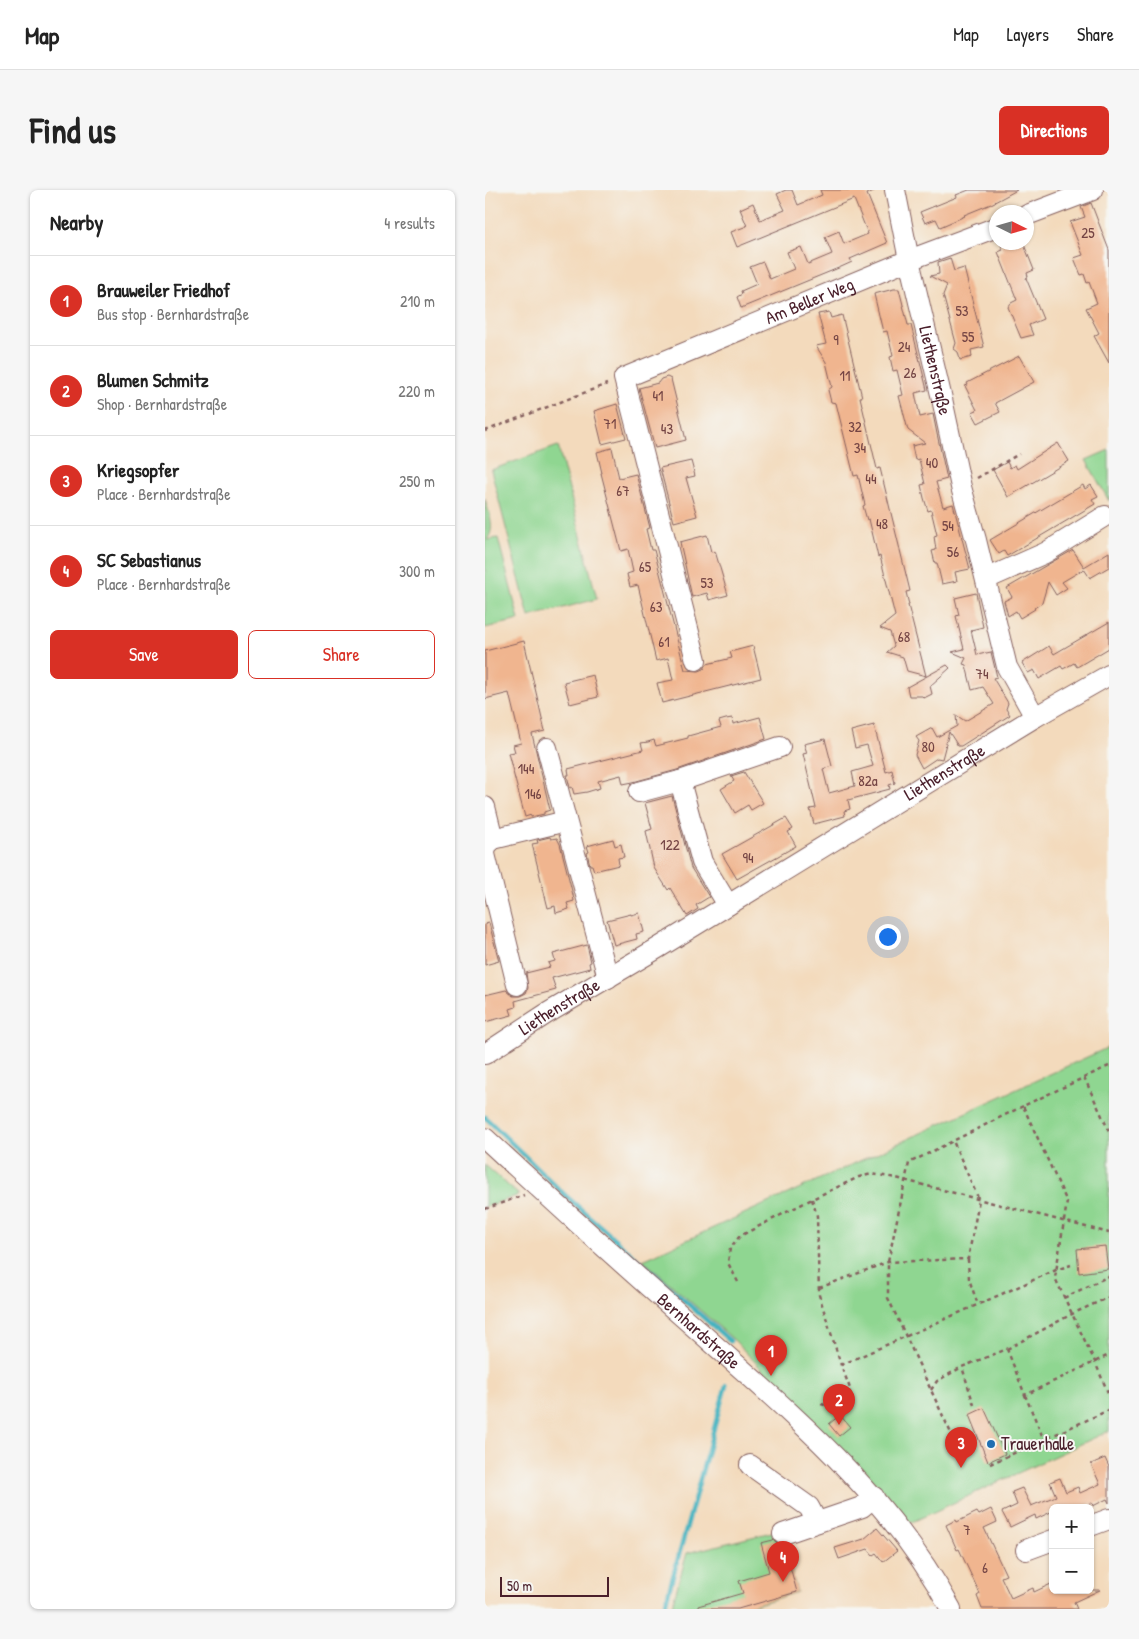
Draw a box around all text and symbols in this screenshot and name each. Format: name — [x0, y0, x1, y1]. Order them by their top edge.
text: Map — [25, 19, 59, 51]
text: Map — [953, 22, 979, 47]
text: Layers — [1007, 22, 1049, 47]
text: Share — [1077, 22, 1114, 47]
button: Directions — [999, 106, 1109, 155]
text: Find us — [30, 107, 116, 154]
north arrow — [989, 205, 1034, 250]
text: Nearby — [50, 208, 103, 237]
text: 4 results — [384, 212, 435, 234]
house number: 25 — [1081, 222, 1095, 243]
street label: Am Beller Weg — [761, 271, 858, 330]
text: Brauweiler Friedhof — [97, 277, 230, 303]
text: 1 — [63, 290, 69, 312]
text: 210 m — [400, 290, 435, 312]
house number: 53 — [955, 300, 969, 321]
text: Bus stop · Bernhardstraße — [97, 303, 249, 325]
street label: Liethenstraße — [913, 323, 958, 417]
house number: 55 — [962, 326, 975, 347]
house number: 9 — [833, 329, 839, 350]
house number: 24 — [898, 336, 911, 357]
house number: 26 — [903, 362, 917, 383]
house number: 11 — [840, 365, 850, 386]
text: Blumen Schmitz — [97, 367, 209, 393]
text: 2 — [62, 380, 70, 402]
text: 220 m — [398, 380, 435, 402]
house number: 41 — [652, 385, 664, 406]
text: Shop · Bernhardstraße — [97, 393, 227, 415]
house number: 71 — [604, 413, 616, 434]
house number: 32 — [848, 416, 862, 437]
house number: 43 — [661, 418, 673, 439]
house number: 34 — [854, 437, 867, 458]
house number: 40 — [926, 452, 938, 473]
text: Kriegsopfer — [97, 457, 179, 483]
house number: 44 — [865, 468, 877, 489]
text: 3 — [62, 470, 70, 492]
text: 250 m — [399, 470, 435, 492]
house number: 67 — [616, 480, 630, 501]
text: Place · Bernhardstraße — [97, 483, 231, 505]
house number: 48 — [876, 513, 888, 534]
house number: 54 — [942, 515, 954, 536]
house number: 56 — [947, 541, 959, 562]
text: SC Sebastianus — [97, 547, 201, 573]
house number: 65 — [639, 556, 652, 577]
text: 4 — [63, 560, 69, 582]
text: 300 m — [399, 560, 435, 582]
house number: 53 — [700, 572, 714, 593]
text: Place · Bernhardstraße — [97, 573, 231, 595]
house number: 63 — [650, 596, 663, 617]
house number: 68 — [898, 626, 910, 647]
button: Save — [50, 630, 238, 679]
button: Share — [248, 630, 435, 679]
house number: 61 — [658, 631, 670, 652]
house number: 74 — [975, 663, 989, 684]
house number: 80 — [921, 736, 935, 757]
street label: Liethenstraße — [899, 738, 990, 806]
house number: 144 — [518, 758, 535, 779]
house number: 82a — [858, 770, 878, 791]
house number: 146 — [524, 783, 542, 804]
house number: 122 — [660, 834, 680, 855]
house number: 94 — [742, 847, 754, 868]
your location — [875, 924, 901, 950]
street label: Liethenstraße — [513, 972, 604, 1041]
street label: Bernhardstraße — [652, 1287, 746, 1375]
pin: 1 — [755, 1335, 787, 1376]
pin: 2 — [823, 1384, 855, 1425]
pin: 3 — [945, 1427, 977, 1468]
place label: Trauerhalle — [1001, 1431, 1074, 1456]
marker: Trauerhalle — [985, 1438, 997, 1450]
map controls — [1049, 1504, 1094, 1594]
button: + — [1049, 1504, 1094, 1549]
house number: 7 — [963, 1519, 971, 1540]
pin: 4 — [767, 1541, 799, 1582]
button: − — [1049, 1549, 1094, 1594]
house number: 6 — [982, 1557, 988, 1578]
scale bar — [500, 1574, 609, 1597]
text: 50 m — [507, 1576, 532, 1595]

